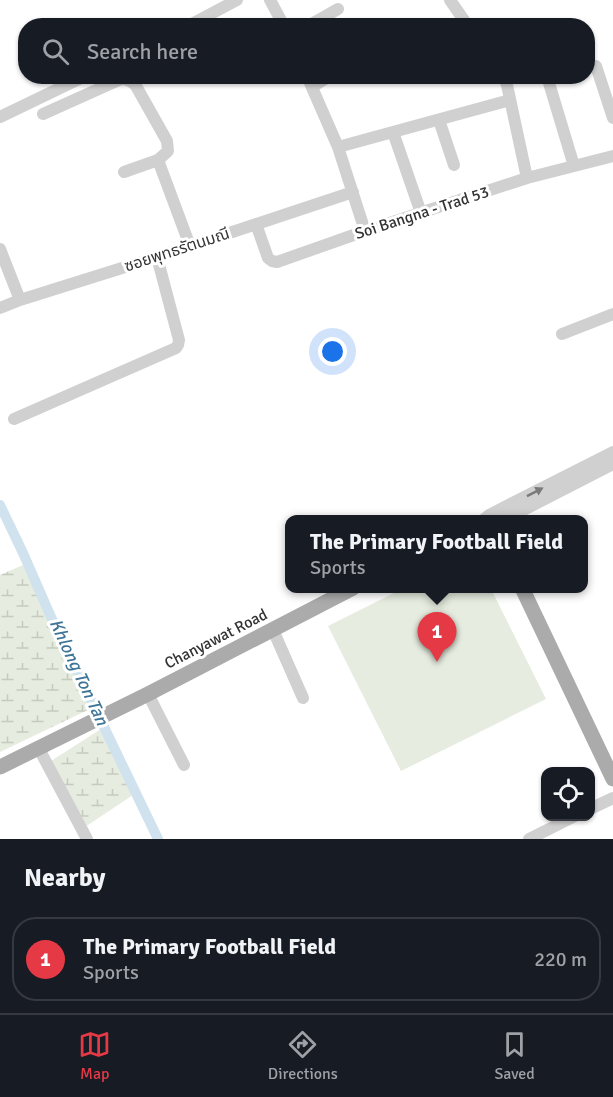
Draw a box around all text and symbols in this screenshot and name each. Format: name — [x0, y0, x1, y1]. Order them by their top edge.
search box — [18, 18, 595, 84]
icon: search — [39, 35, 72, 68]
text: Search here — [87, 38, 198, 65]
street label: Soi Bangna - Trad 53 — [352, 182, 492, 244]
street label: ซอยพุทธรัตนมณี — [122, 224, 232, 276]
your location — [318, 337, 347, 366]
one-way arrow — [526, 487, 543, 496]
popup — [285, 515, 588, 593]
text: The Primary Football Field — [310, 528, 563, 555]
text: Sports — [310, 555, 366, 580]
street label: Chanyawat Road — [161, 604, 271, 674]
pin: 1 — [418, 612, 456, 662]
water label: Khlong Ton Tan — [45, 615, 114, 730]
map controls — [541, 767, 595, 821]
button: locate — [541, 767, 595, 821]
text: Nearby — [24, 862, 105, 894]
text: The Primary Football Field — [83, 933, 336, 960]
text: 1 — [40, 947, 51, 972]
text: 220 m — [534, 947, 587, 972]
text: Sports — [83, 960, 139, 985]
tab: Map — [78, 1028, 111, 1084]
tab: Directions — [268, 1028, 338, 1084]
tab: Saved — [494, 1028, 535, 1084]

